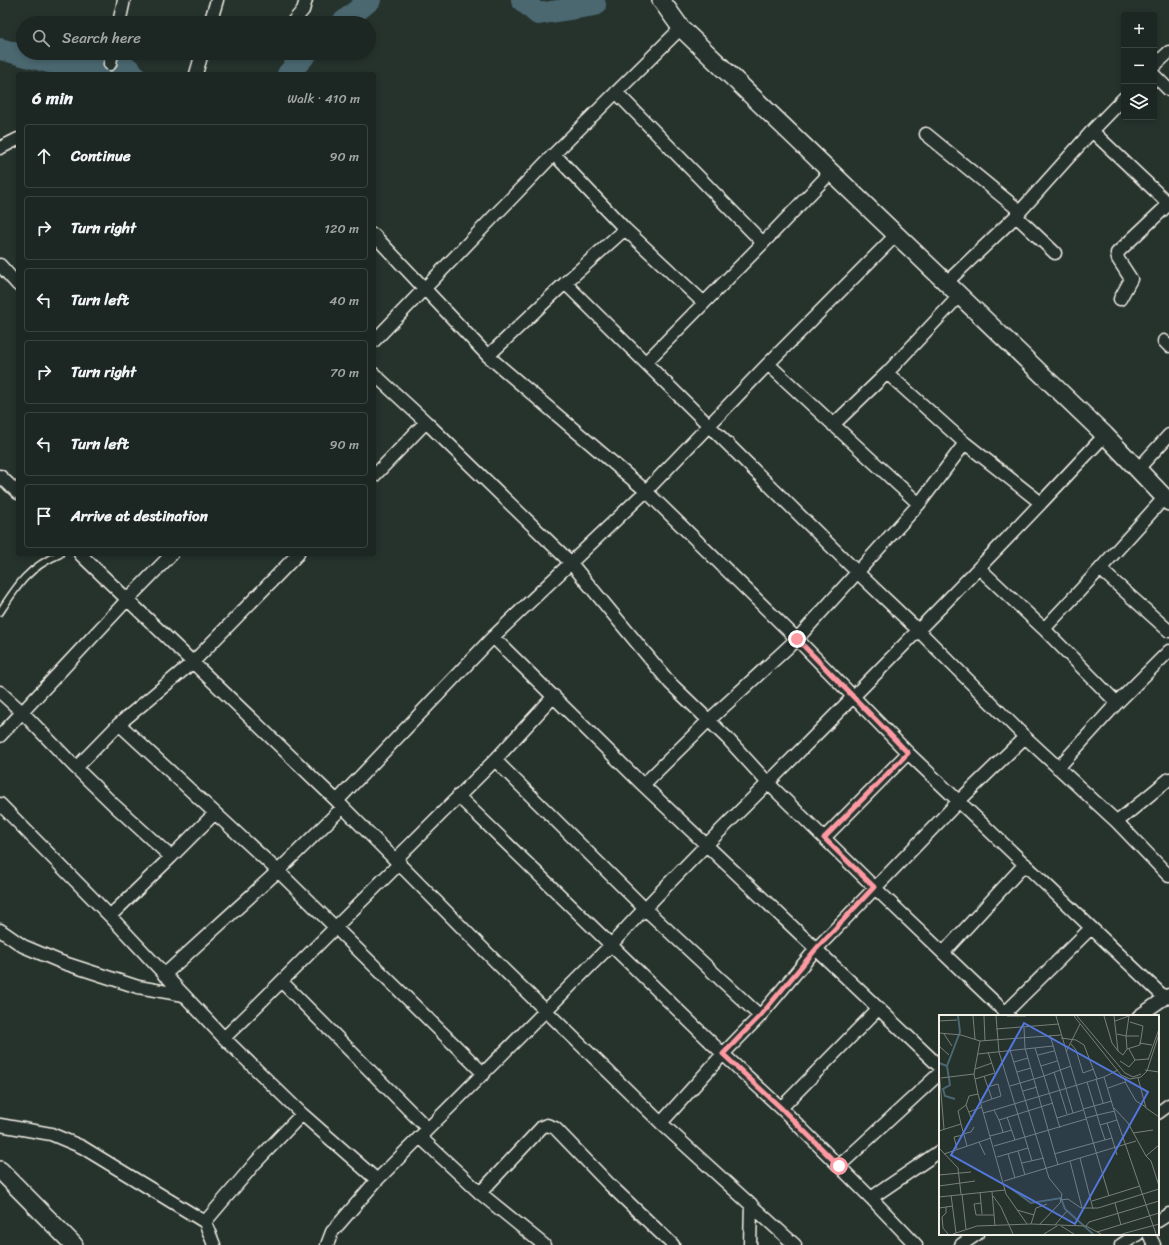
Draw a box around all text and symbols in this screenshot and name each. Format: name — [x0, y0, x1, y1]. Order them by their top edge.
map controls — [1121, 12, 1157, 120]
button: + — [1121, 12, 1157, 48]
search box — [16, 16, 376, 60]
text: Search here — [62, 25, 141, 51]
icon: search — [30, 27, 52, 49]
button: − — [1121, 48, 1157, 84]
text: 6 min — [32, 83, 73, 113]
button: layers — [1121, 84, 1157, 120]
text: Walk · 410 m — [287, 87, 360, 110]
text: Continue — [71, 143, 131, 169]
icon: ahead — [33, 145, 55, 167]
text: 90 m — [329, 145, 359, 168]
text: Turn right — [71, 215, 136, 241]
icon: right — [33, 217, 55, 239]
text: 120 m — [324, 217, 359, 240]
text: Turn left — [71, 287, 129, 313]
icon: left — [33, 289, 55, 311]
text: 40 m — [329, 289, 359, 312]
text: Turn right — [71, 359, 136, 385]
icon: right — [33, 361, 55, 383]
text: 70 m — [330, 361, 359, 384]
text: Turn left — [71, 431, 129, 457]
icon: left — [33, 433, 55, 455]
text: 90 m — [329, 433, 359, 456]
text: Arrive at destination — [71, 503, 208, 529]
icon: arrive — [33, 505, 55, 527]
route end — [788, 630, 806, 648]
inset map — [939, 1015, 1159, 1235]
route start — [830, 1157, 848, 1175]

